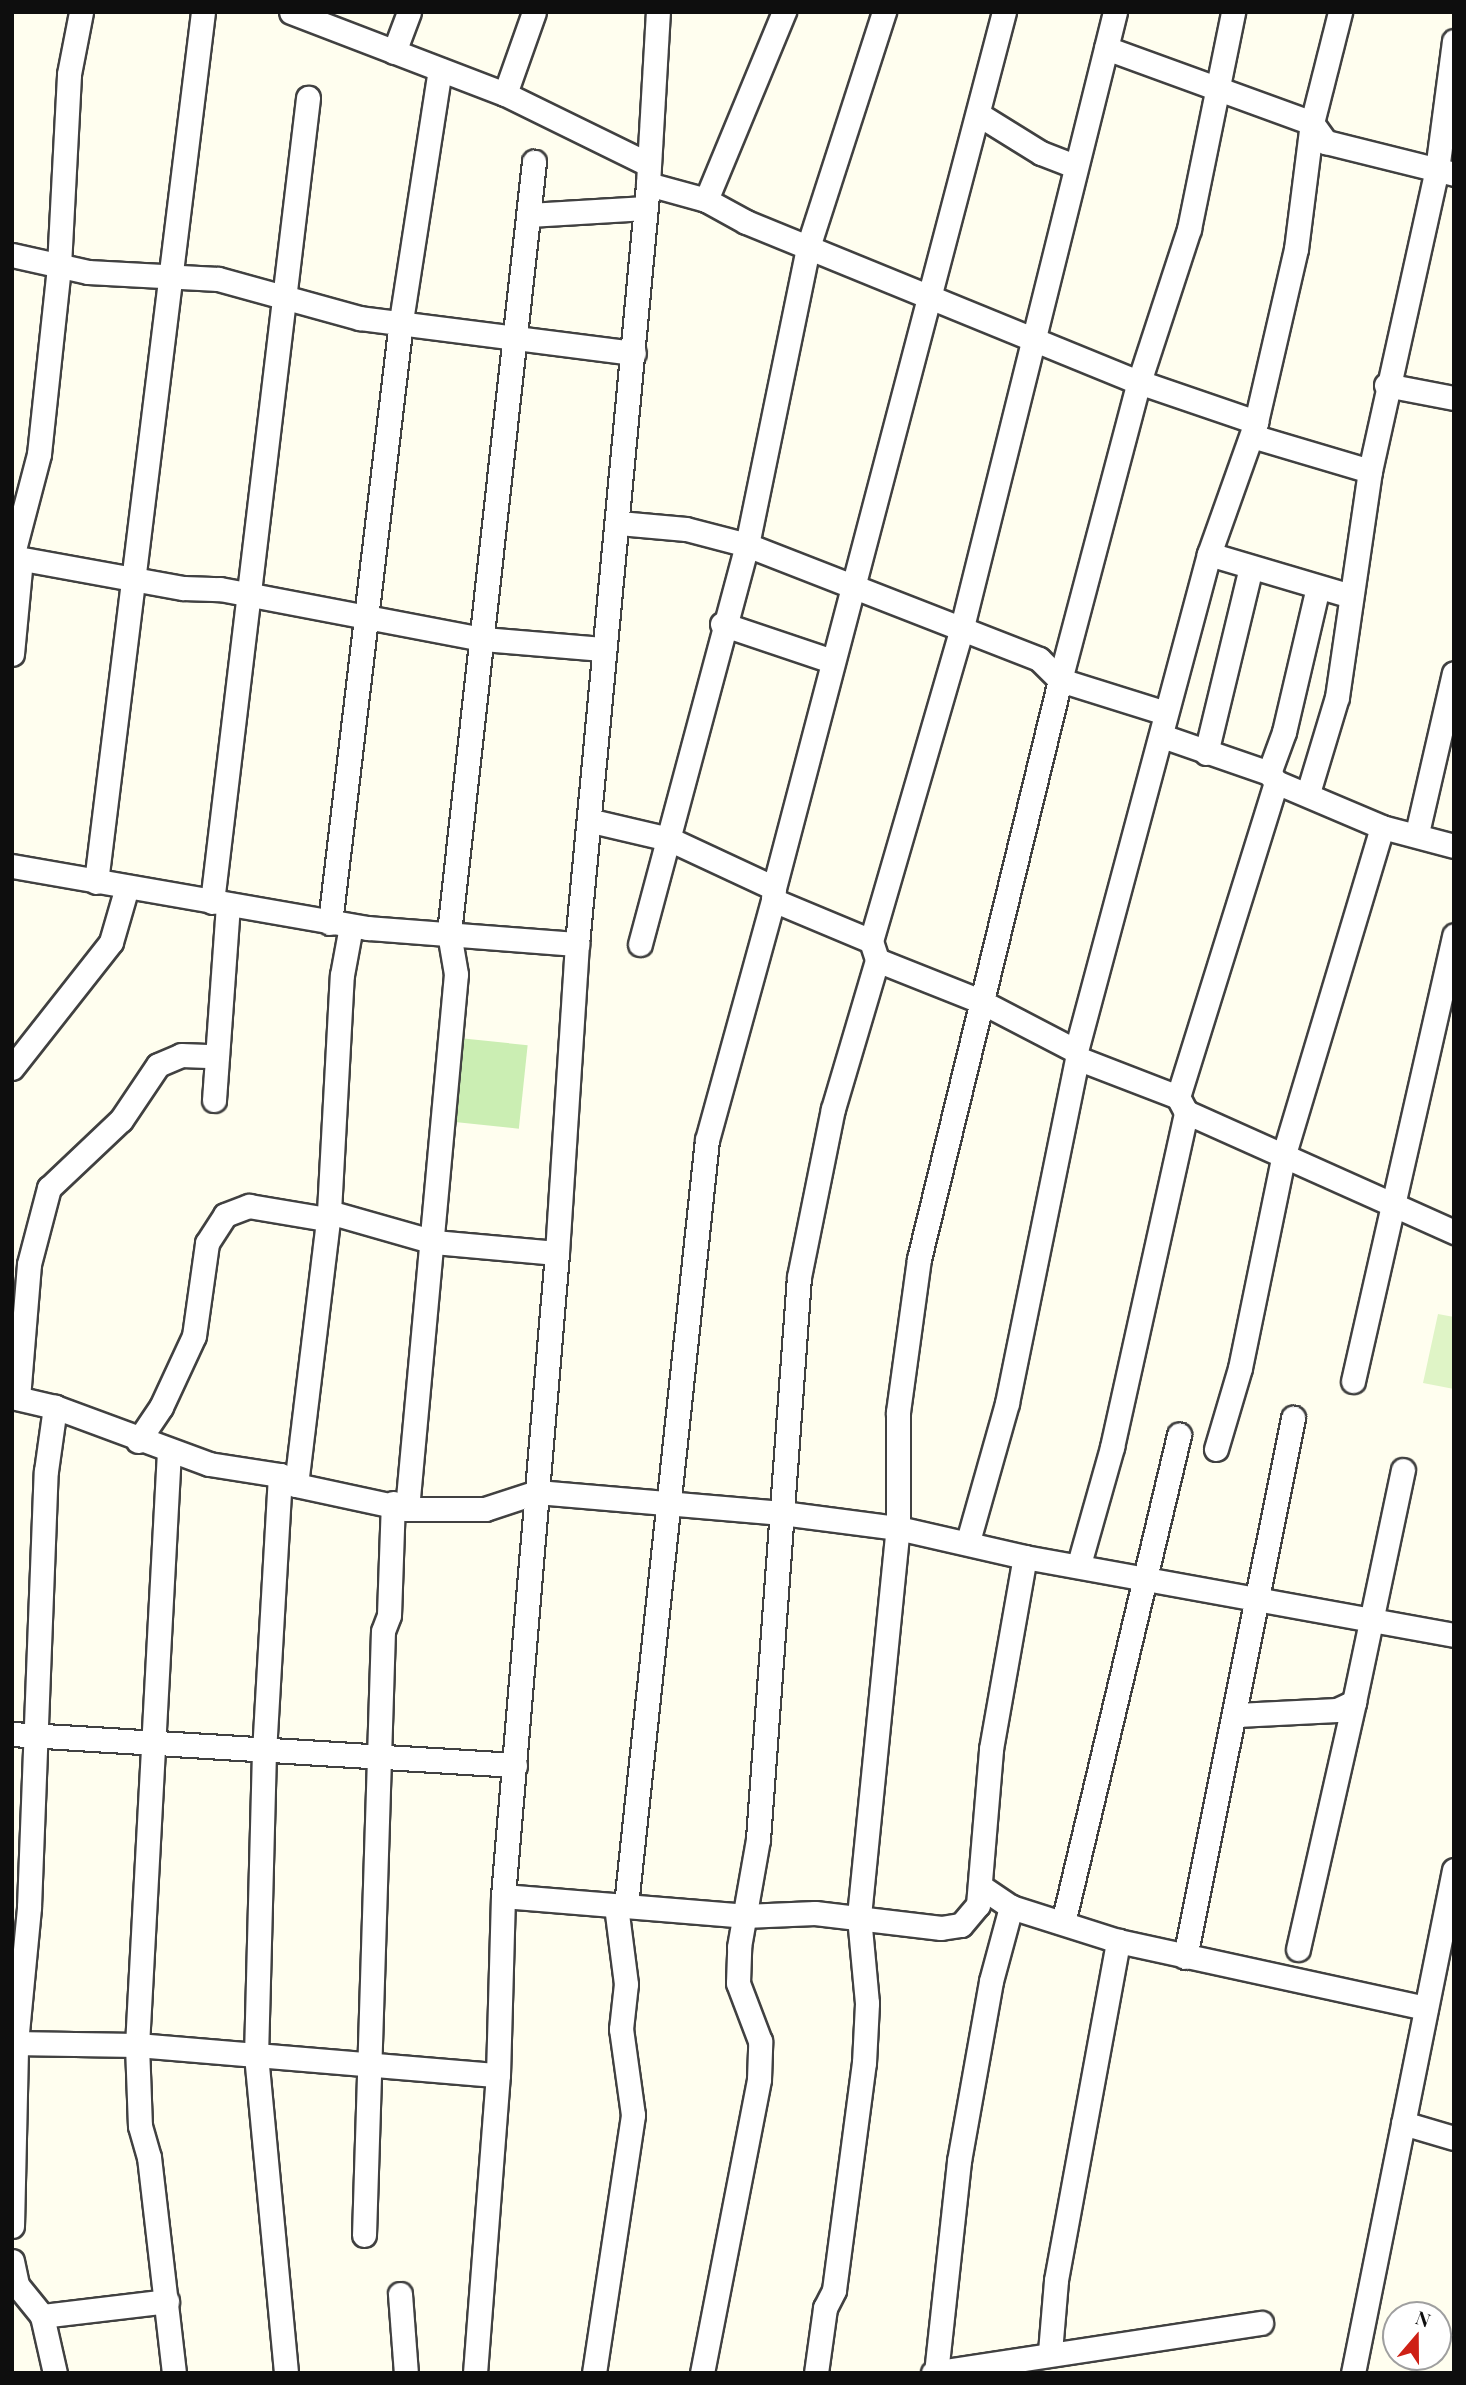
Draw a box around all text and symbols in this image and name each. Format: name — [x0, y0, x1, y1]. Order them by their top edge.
north arrow — [1382, 2301, 1452, 2371]
text: N — [1413, 2304, 1434, 2333]

